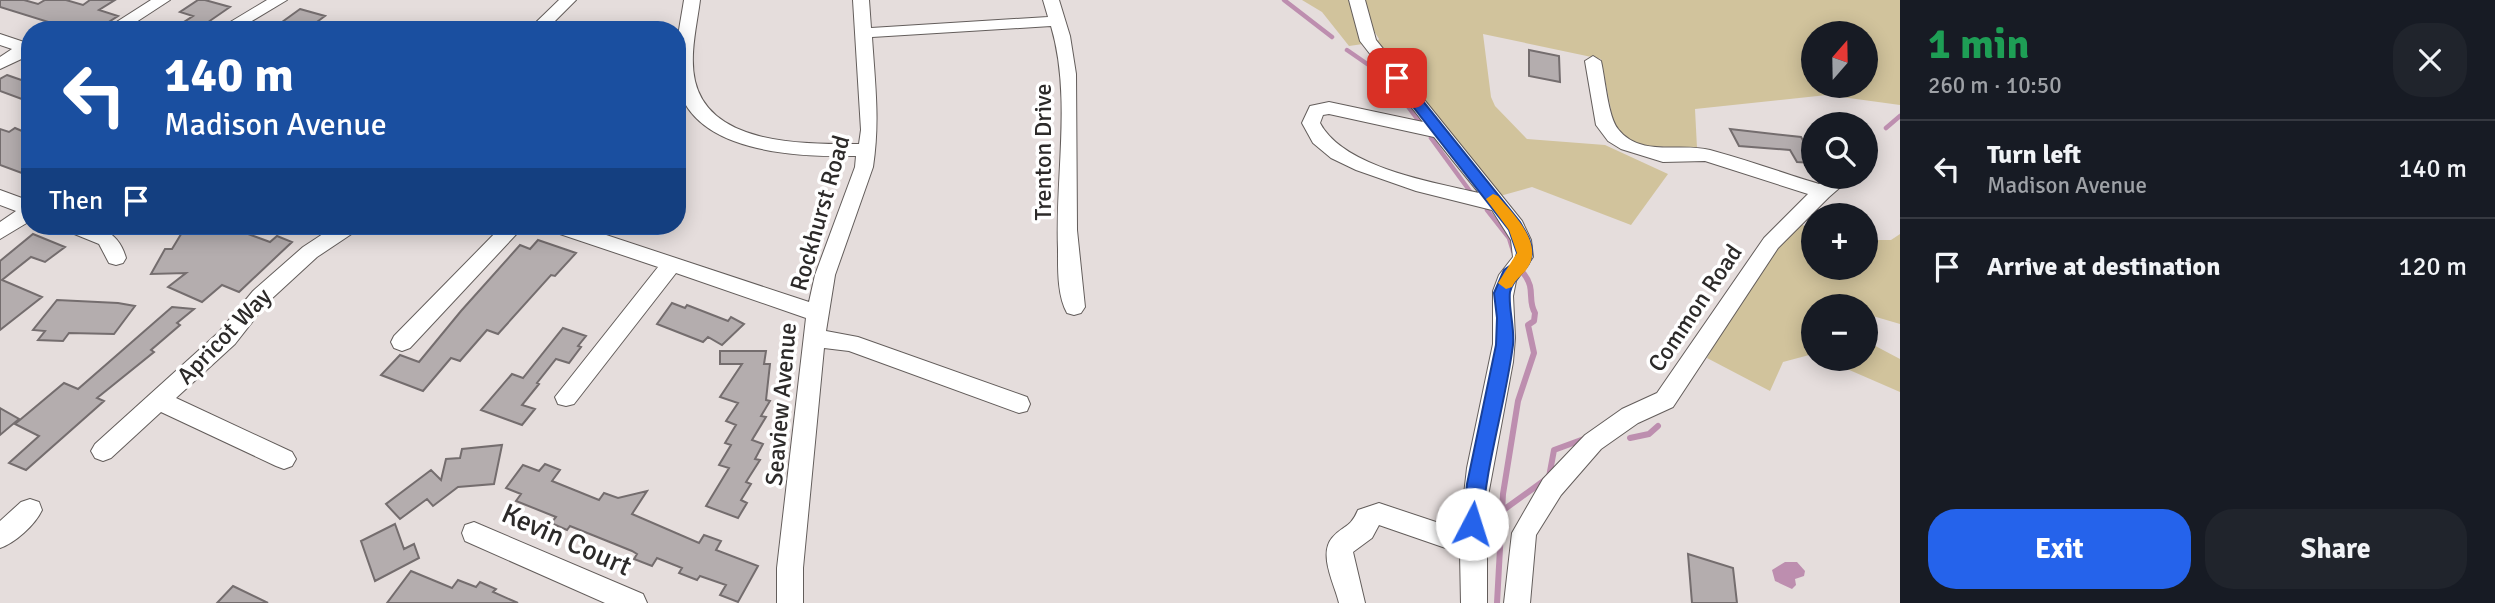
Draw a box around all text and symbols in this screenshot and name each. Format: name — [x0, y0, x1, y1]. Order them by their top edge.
text: 1 min — [1928, 19, 2029, 70]
north arrow — [1801, 21, 1878, 98]
map controls — [1801, 21, 1878, 371]
button: close — [2393, 23, 2467, 97]
text: 140 m — [164, 45, 294, 105]
pin — [1367, 48, 1427, 108]
icon: left — [49, 49, 140, 140]
icon: arrive — [1378, 59, 1416, 97]
text: 260 m · 10:50 — [1928, 71, 2062, 100]
street label: Trenton Drive — [1028, 84, 1058, 220]
text: Madison Avenue — [164, 105, 387, 144]
button: search — [1801, 112, 1878, 189]
street label: Rockhurst Road — [783, 132, 857, 294]
text: Turn left — [1987, 139, 2081, 171]
icon: left — [1928, 150, 1966, 188]
text: 140 m — [2398, 153, 2467, 185]
text: Madison Avenue — [1987, 171, 2147, 200]
icon: arrive — [117, 182, 155, 220]
text: Then — [49, 185, 103, 217]
button: + — [1801, 203, 1878, 280]
street label: Common Road — [1641, 239, 1749, 377]
icon: arrive — [1928, 248, 1966, 286]
text: Arrive at destination — [1987, 251, 2220, 283]
text: 120 m — [2398, 251, 2467, 283]
street label: Apricot Way — [171, 281, 277, 391]
button: − — [1801, 294, 1878, 371]
street label: Seaview Avenue — [759, 321, 803, 487]
position arrow — [1435, 487, 1509, 561]
street label: Kevin Court — [496, 496, 637, 584]
button: Exit — [1928, 509, 2191, 589]
button: Share — [2205, 509, 2467, 589]

